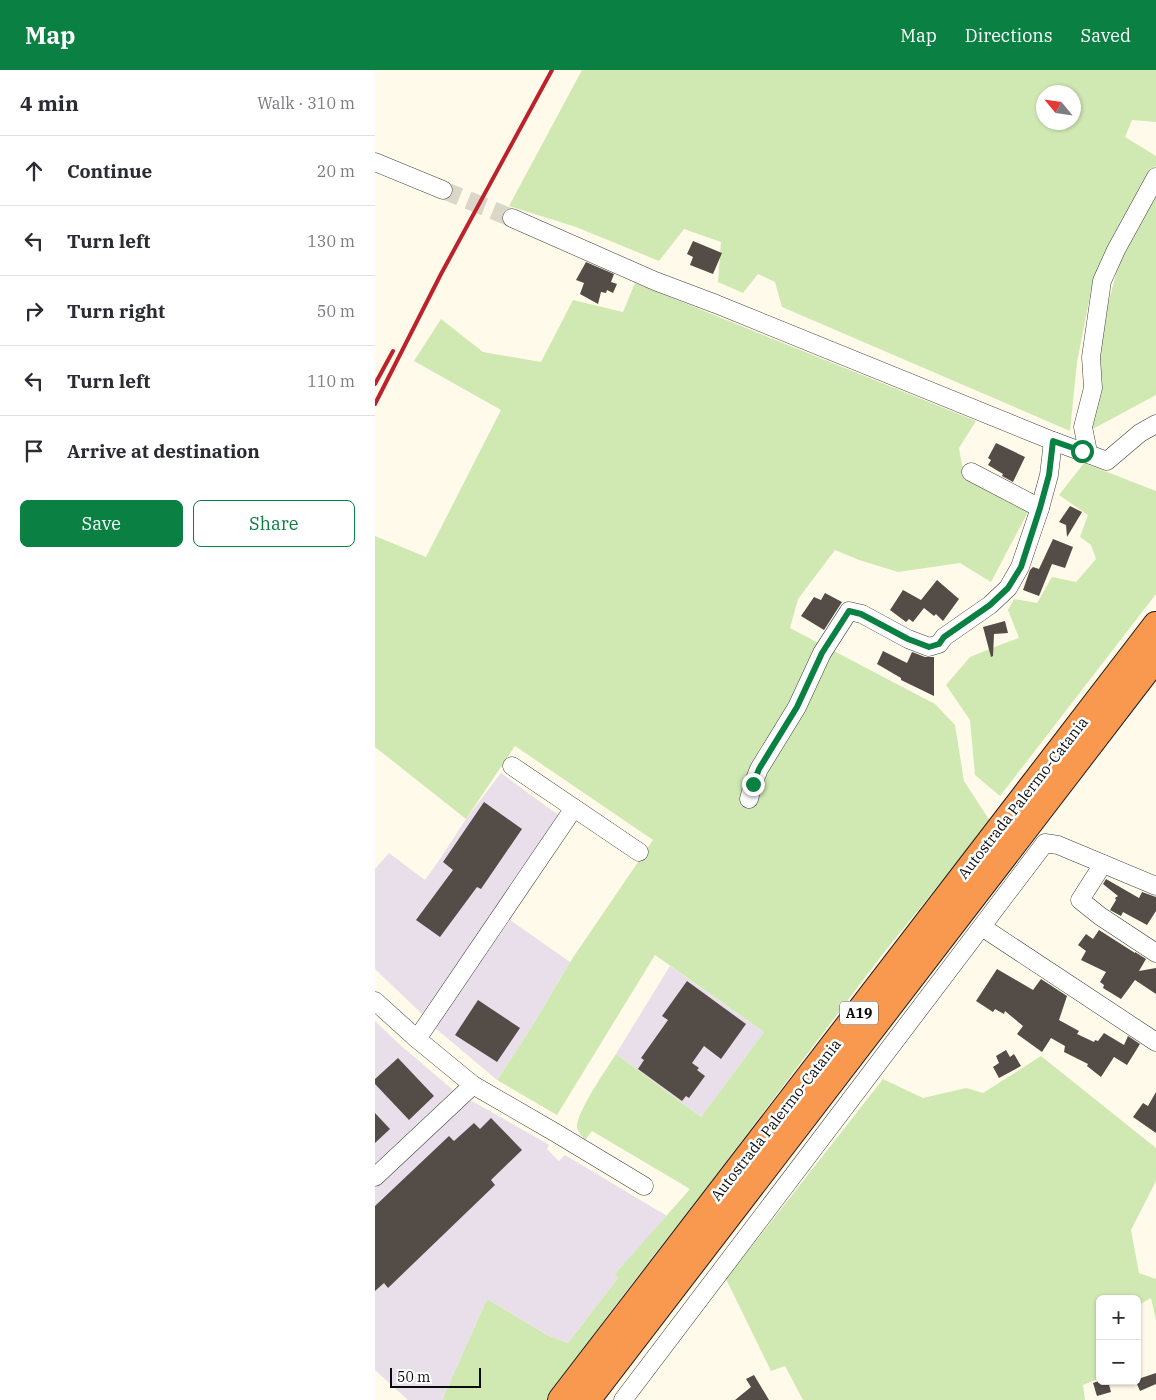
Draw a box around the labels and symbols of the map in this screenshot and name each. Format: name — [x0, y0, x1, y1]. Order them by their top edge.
north arrow — [1036, 85, 1081, 130]
route start — [1071, 440, 1094, 463]
street label: Autostrada Palermo-Catania — [953, 713, 1092, 883]
route end — [742, 773, 765, 796]
road number: A19 — [840, 1001, 878, 1024]
street label: Autostrada Palermo-Catania — [706, 1035, 845, 1205]
scale bar — [390, 1365, 481, 1388]

